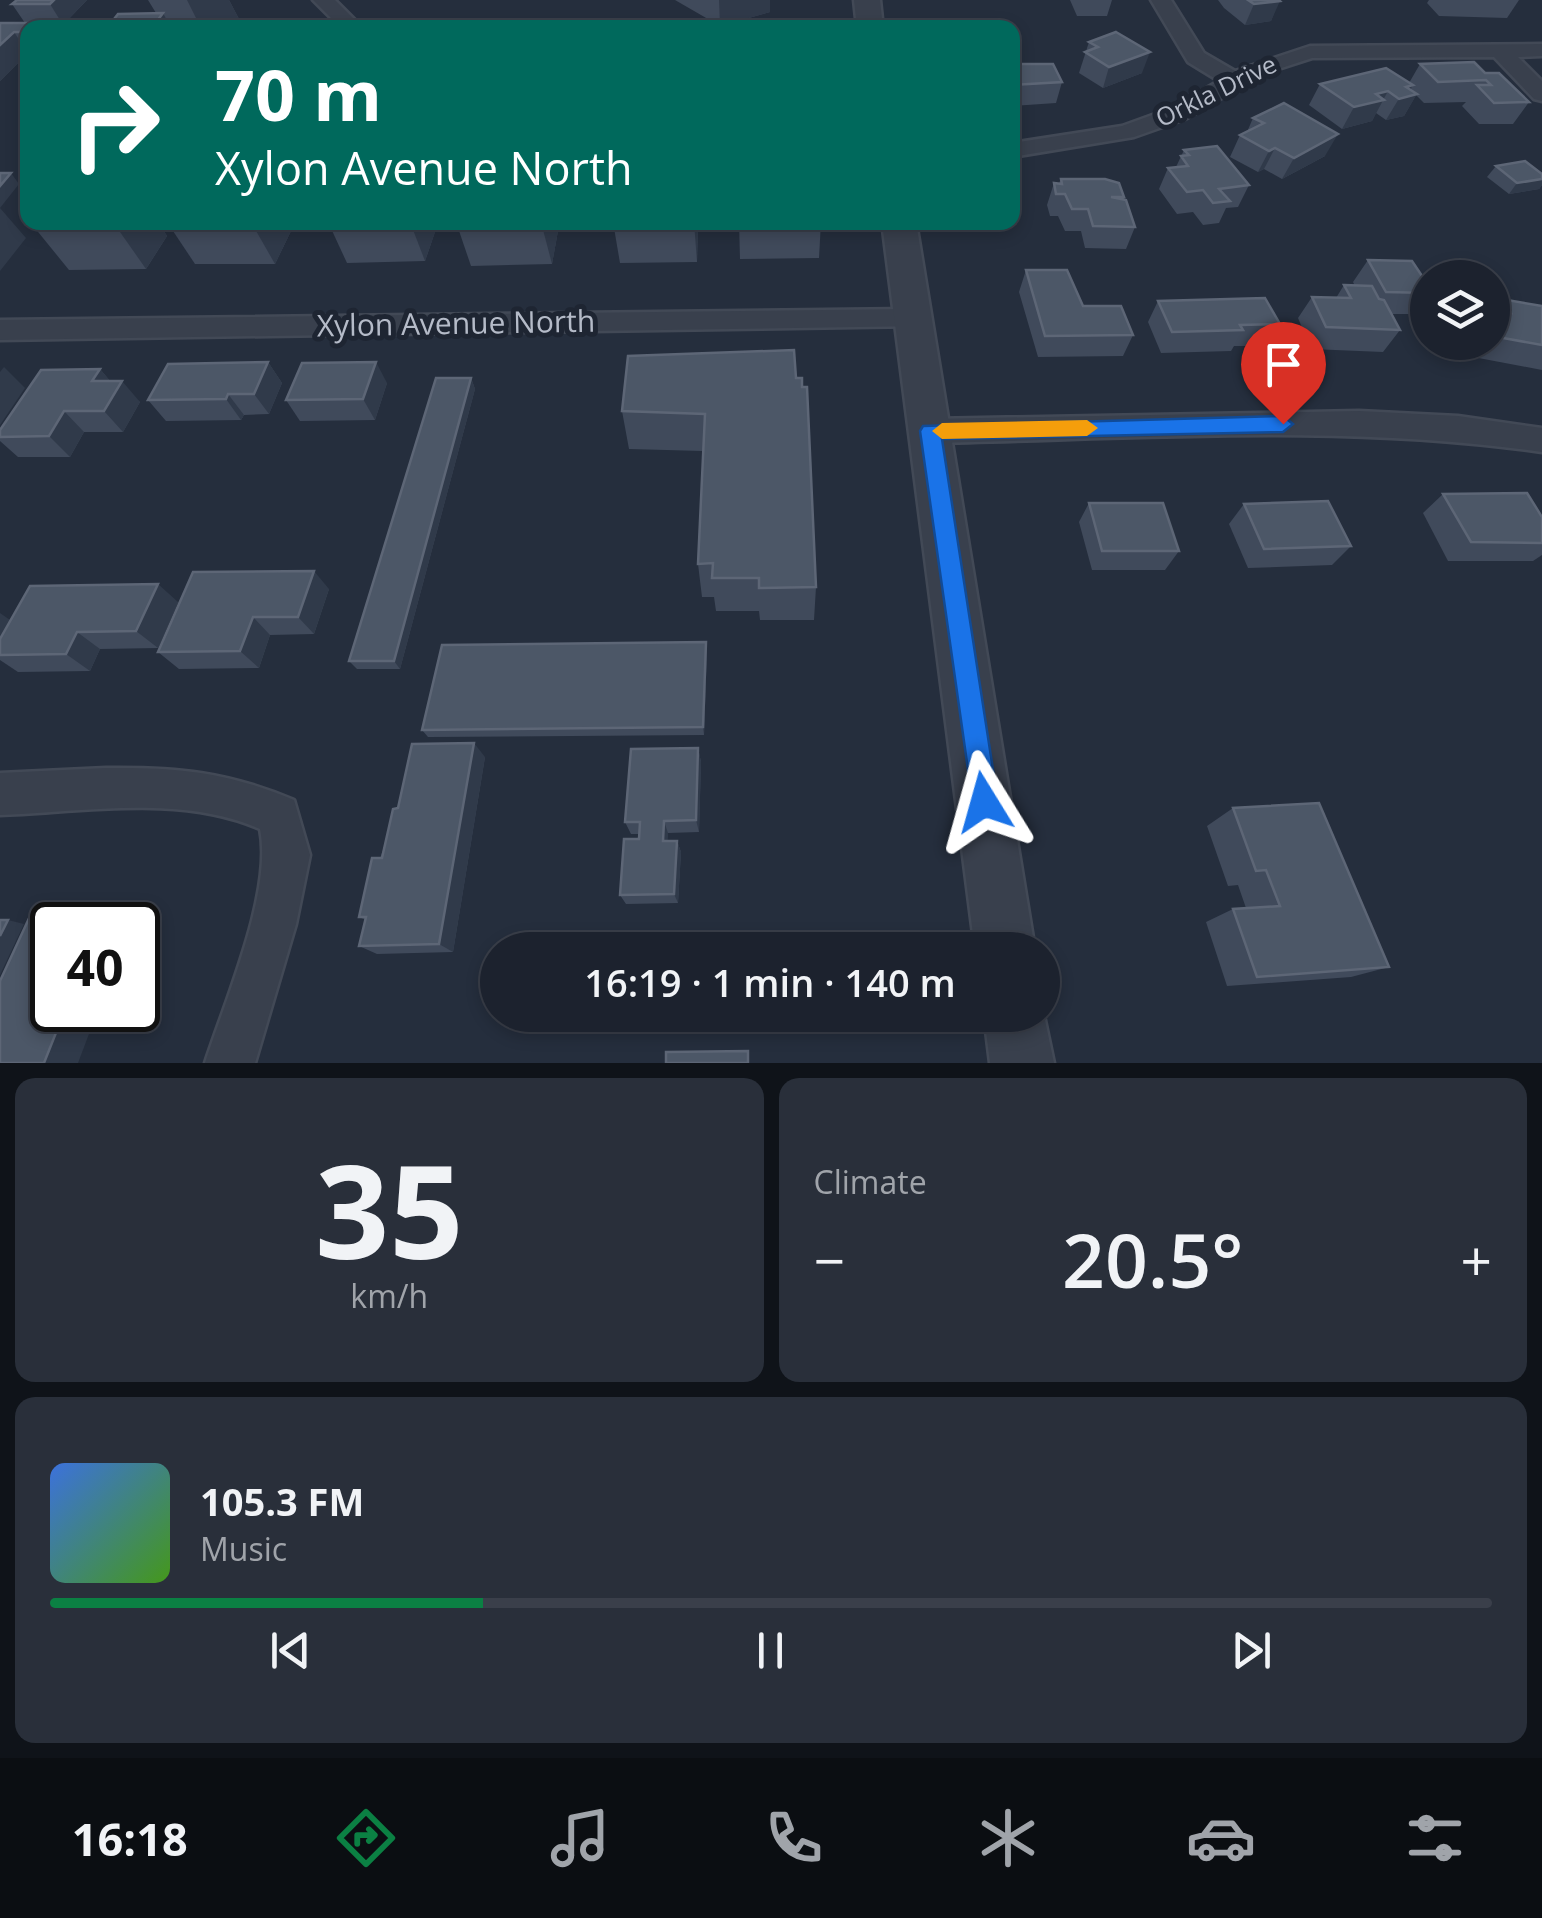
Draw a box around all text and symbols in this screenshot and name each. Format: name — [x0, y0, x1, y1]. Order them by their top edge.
text: 70 m — [215, 46, 382, 142]
street label: Orkla Drive — [1149, 46, 1282, 134]
icon: right — [50, 60, 180, 190]
text: Xylon Avenue North — [215, 137, 633, 198]
map controls — [1410, 260, 1510, 360]
button: layers — [1410, 260, 1510, 360]
street label: Xylon Avenue North — [316, 300, 596, 345]
pin — [1241, 322, 1326, 425]
icon: arrive — [1256, 337, 1311, 392]
position arrow — [932, 750, 1036, 854]
speed limit sign: 40 — [30, 902, 160, 1032]
text: 16:19 · 1 min · 140 m — [584, 956, 956, 1008]
text: 35 — [315, 1120, 464, 1297]
text: Climate — [814, 1160, 927, 1203]
text: 20.5° — [1062, 1208, 1243, 1310]
text: − — [814, 1222, 845, 1297]
text: + — [1461, 1222, 1492, 1297]
text: km/h — [350, 1274, 428, 1317]
text: 105.3 FM — [200, 1475, 364, 1527]
text: Music — [200, 1527, 287, 1570]
icon: previous — [263, 1623, 318, 1678]
icon: pause — [743, 1623, 798, 1678]
icon: next — [1224, 1623, 1279, 1678]
icon: directions — [331, 1803, 401, 1873]
icon: music — [545, 1803, 615, 1873]
icon: phone — [759, 1803, 829, 1873]
icon: climate — [973, 1803, 1043, 1873]
icon: car — [1186, 1803, 1256, 1873]
icon: filters — [1400, 1803, 1470, 1873]
text: 16:18 — [72, 1808, 188, 1869]

